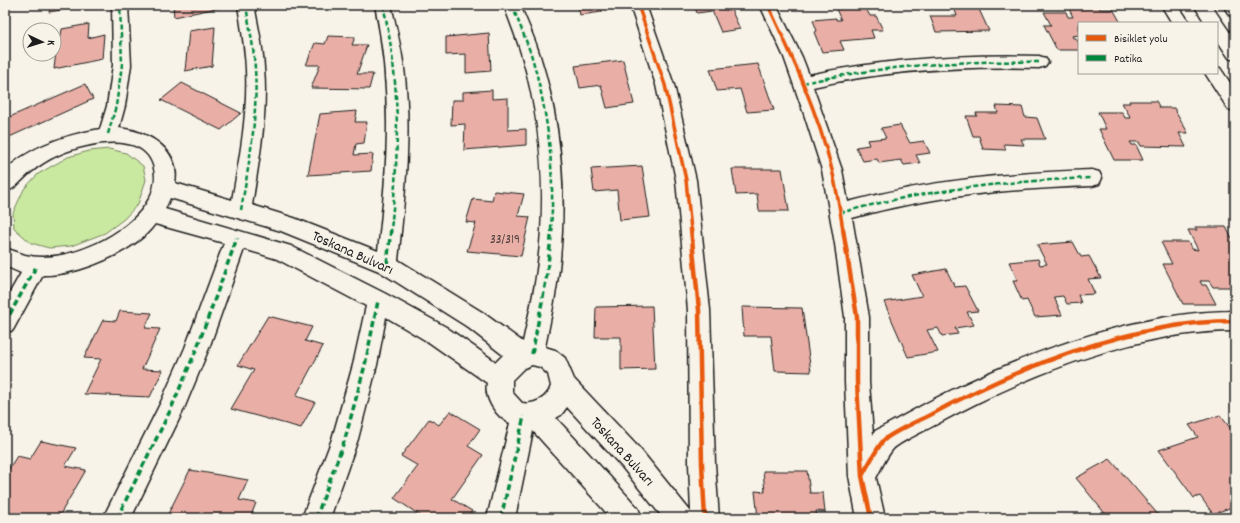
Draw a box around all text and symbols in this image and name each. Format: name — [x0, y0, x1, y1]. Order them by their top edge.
north arrow — [22, 22, 62, 62]
legend — [1078, 22, 1218, 74]
text: Bisiklet yolu — [1114, 31, 1168, 48]
text: K — [42, 39, 58, 46]
text: Patika — [1114, 51, 1143, 68]
street label: Toskana Bulvarı — [308, 226, 397, 282]
house number: 33/319 — [490, 231, 520, 250]
street label: Toskana Bulvarı — [584, 413, 659, 492]

